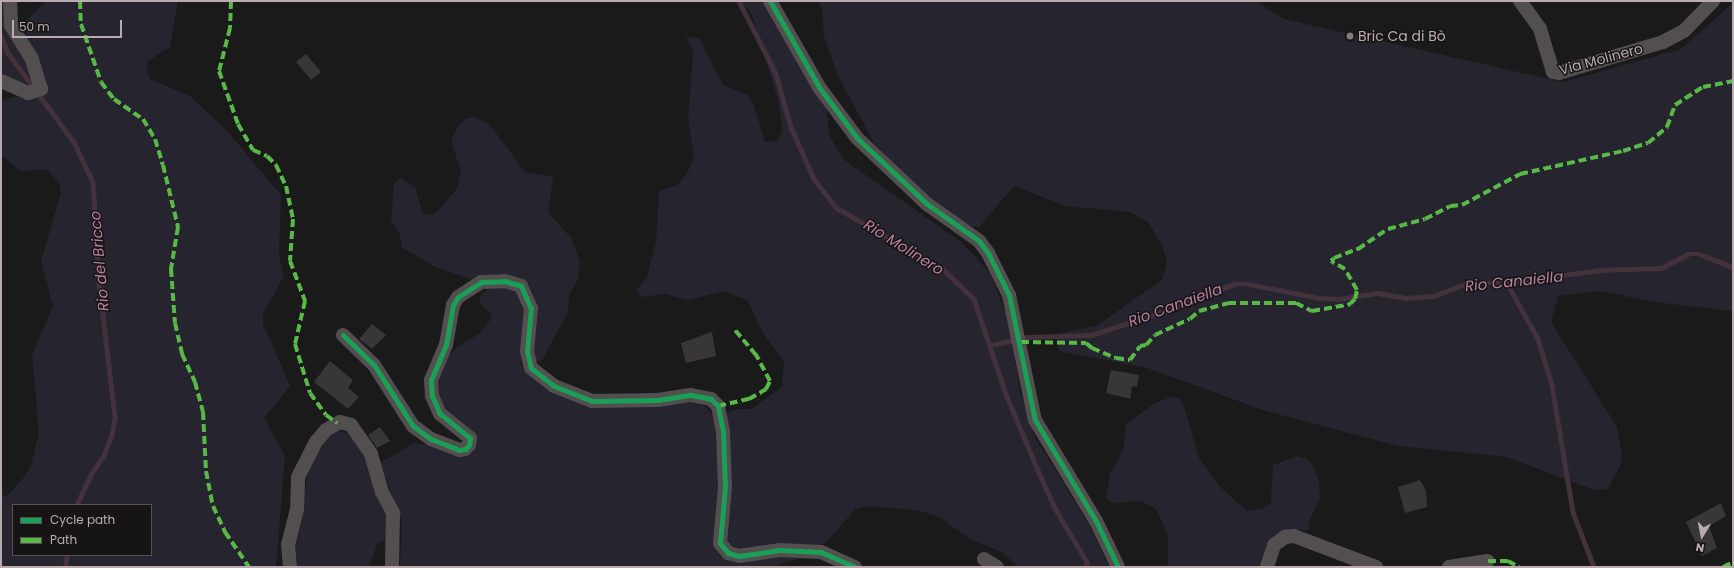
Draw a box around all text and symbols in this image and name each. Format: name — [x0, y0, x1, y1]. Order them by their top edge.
scale bar — [14, 12, 124, 38]
text: 50 m — [19, 18, 50, 35]
place label: Bric Ca di Bò — [1358, 28, 1446, 44]
marker: Bric Ca di Bò — [1345, 31, 1355, 41]
street label: Via Molinero — [1557, 40, 1645, 78]
water label: Rio del Bricco — [86, 210, 112, 312]
water label: Rio Molinero — [861, 215, 947, 279]
water label: Rio Canaiella — [1464, 267, 1564, 295]
water label: Rio Canaiella — [1125, 280, 1225, 330]
legend — [12, 504, 152, 556]
text: Cycle path — [50, 511, 115, 528]
north arrow — [1682, 516, 1722, 556]
text: Path — [50, 531, 77, 548]
text: N — [1694, 539, 1705, 556]

